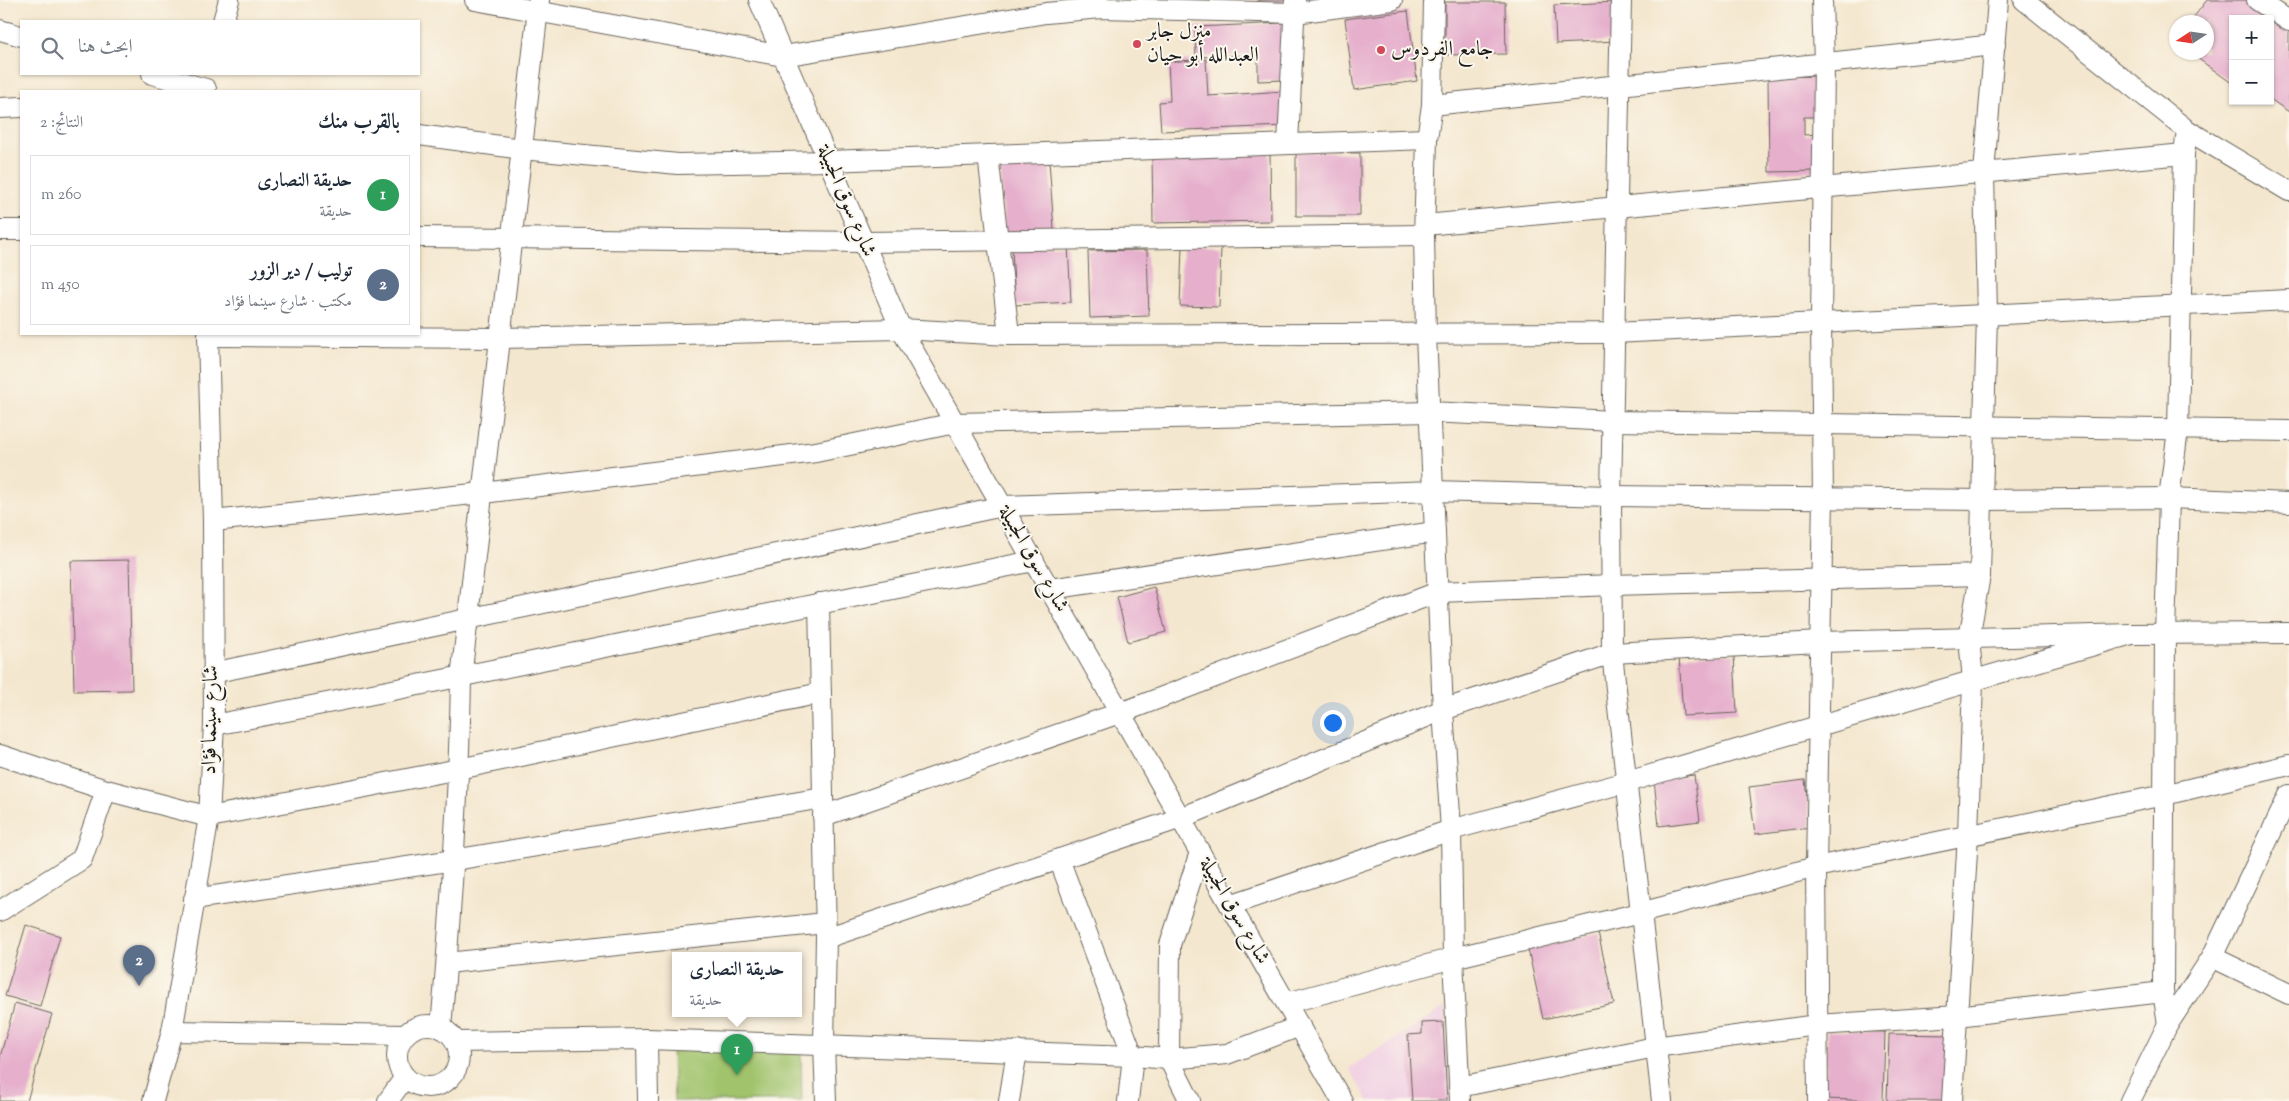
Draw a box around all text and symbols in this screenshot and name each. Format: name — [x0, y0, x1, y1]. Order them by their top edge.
north arrow — [2169, 15, 2214, 60]
map controls — [2229, 15, 2274, 105]
button: + — [2229, 15, 2274, 60]
place label: منزل جابر العبدالله أبو حيان — [1145, 17, 1259, 71]
search box — [20, 20, 420, 75]
icon: search — [38, 34, 66, 62]
text: ابحث هنا — [78, 34, 133, 61]
place label: جامع الفردوس — [1391, 35, 1494, 67]
marker: منزل جابر العبدالله أبو حيان — [1131, 38, 1143, 50]
marker: جامع الفردوس — [1375, 44, 1387, 56]
button: − — [2229, 60, 2274, 105]
text: بالقرب منك — [318, 108, 400, 138]
text: النتائج: 2 — [40, 112, 83, 135]
street label: شارع سوق الجبيلة — [808, 139, 883, 262]
text: حديقة النصارى — [257, 168, 352, 195]
text: 260 m — [41, 184, 82, 207]
text: 1 — [380, 184, 386, 207]
text: حديقة — [320, 201, 352, 224]
text: توليب / دير الزور — [250, 258, 352, 285]
text: 450 m — [41, 274, 80, 297]
text: 2 — [379, 274, 387, 297]
text: مكتب · شارع سينما فؤاد — [224, 291, 352, 314]
street label: شارع سوق الجبيلة — [989, 499, 1076, 619]
street label: شارع سينما فؤاد — [195, 665, 228, 775]
your location — [1320, 710, 1346, 736]
street label: شارع سوق الجبيلة — [1190, 851, 1277, 971]
pin: 2 — [123, 945, 155, 986]
popup — [672, 952, 802, 1017]
text: حديقة النصارى — [690, 957, 784, 984]
text: حديقة — [690, 990, 722, 1013]
pin: 1 — [721, 1034, 753, 1075]

